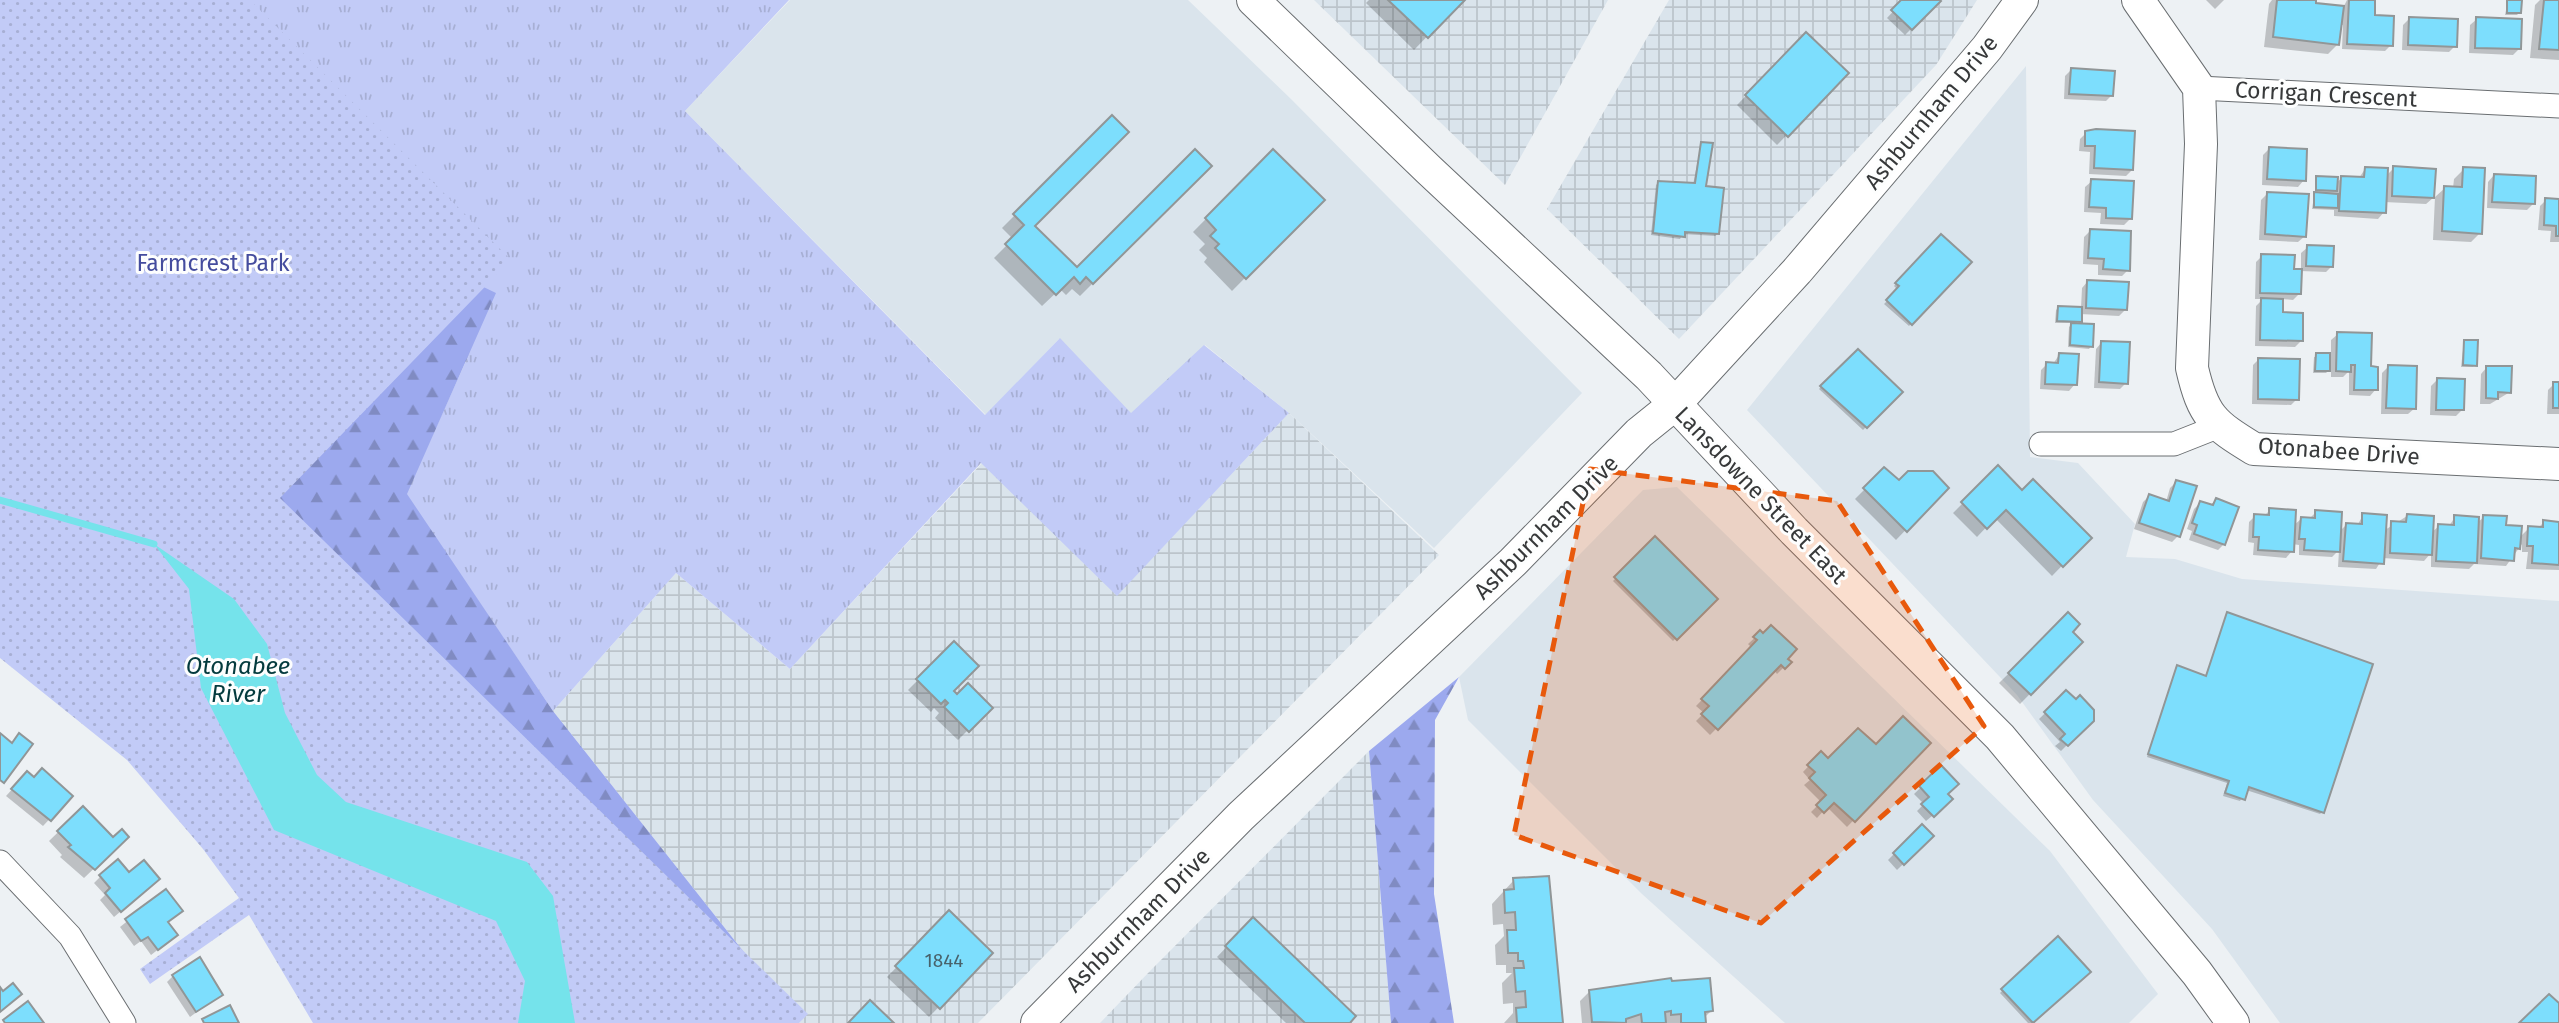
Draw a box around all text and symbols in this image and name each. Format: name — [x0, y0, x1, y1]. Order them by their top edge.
street label: Ashburnham Drive — [1858, 29, 2004, 195]
street label: Corrigan Crescent — [2234, 75, 2419, 113]
park label: Farmcrest Park — [136, 249, 290, 277]
street label: Lansdowne Street East — [1669, 401, 1853, 590]
street label: Otonabee Drive — [2257, 431, 2421, 471]
street label: Ashburnham Drive — [1468, 449, 1624, 605]
water label: Otonabee River — [186, 652, 290, 708]
street label: Ashburnham Drive — [1060, 842, 1216, 998]
house number: 1844 — [925, 949, 963, 972]

